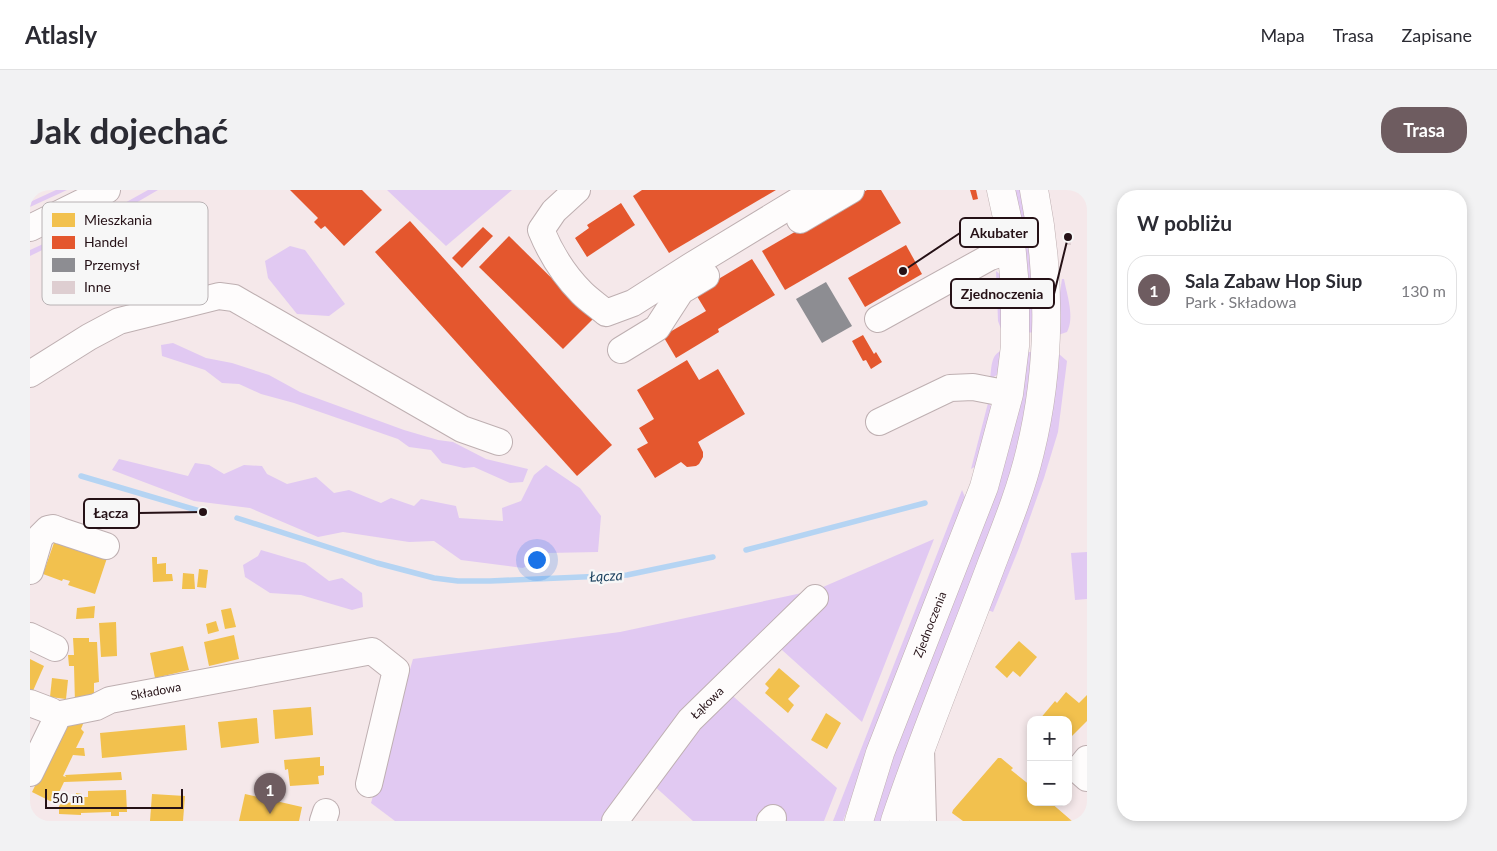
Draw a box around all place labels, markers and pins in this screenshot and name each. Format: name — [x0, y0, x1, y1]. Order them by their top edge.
callout: Akubater — [960, 218, 1038, 247]
callout: Zjednoczenia — [951, 279, 1054, 308]
callout: Łącza — [84, 499, 139, 528]
pin: 1 — [254, 773, 286, 814]

